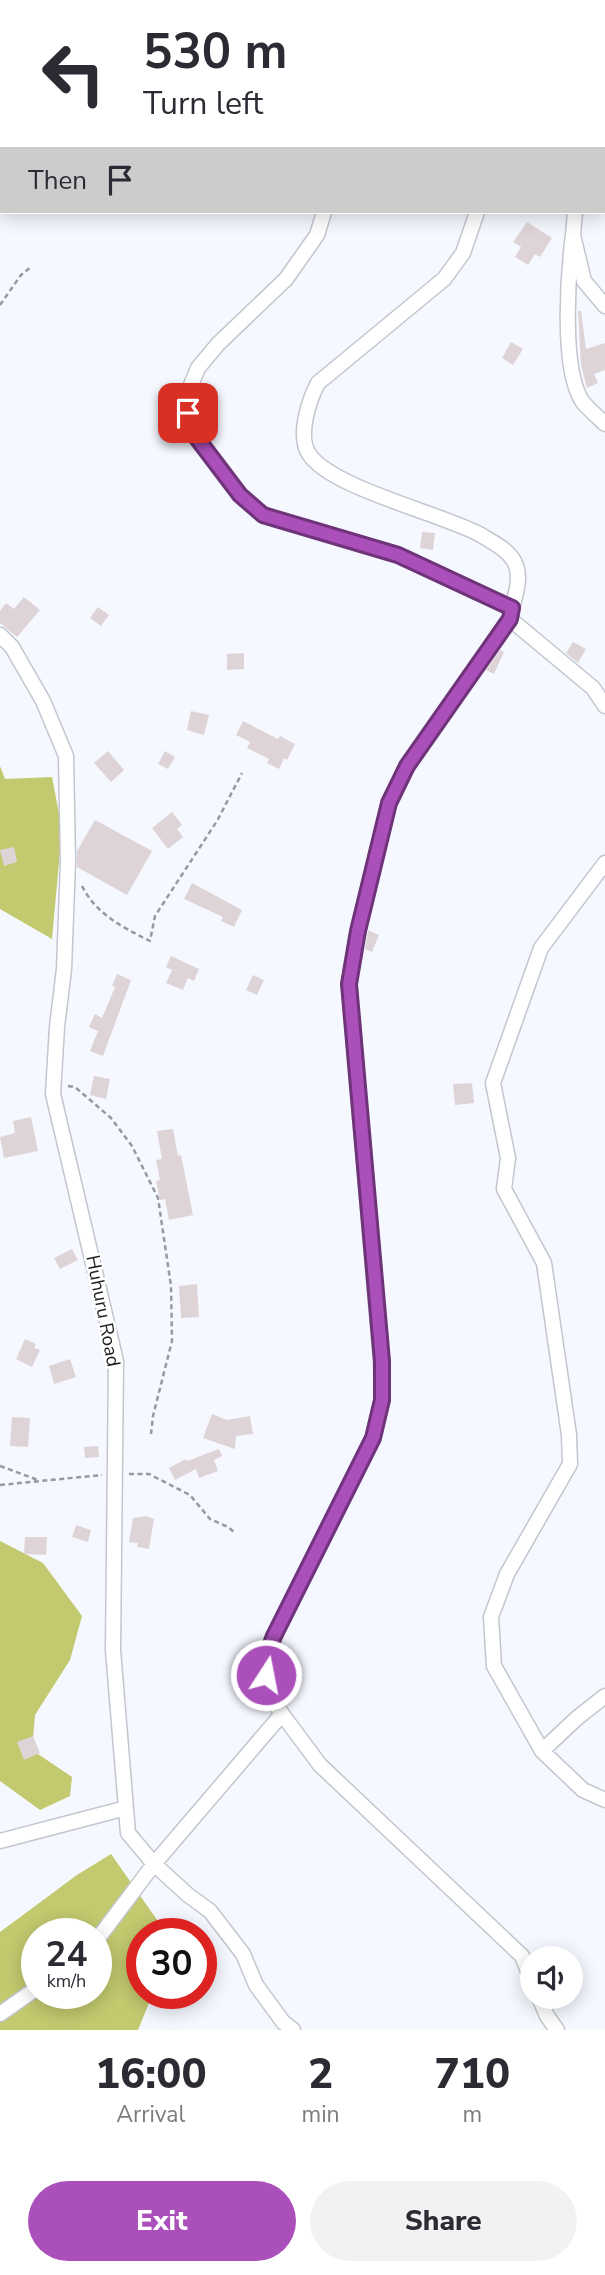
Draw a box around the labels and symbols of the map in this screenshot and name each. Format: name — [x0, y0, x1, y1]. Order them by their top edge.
pin — [158, 383, 218, 443]
street label: Huhuru Road — [79, 1253, 127, 1369]
position arrow — [229, 1638, 303, 1712]
speed limit sign: 30 — [126, 1918, 217, 2009]

